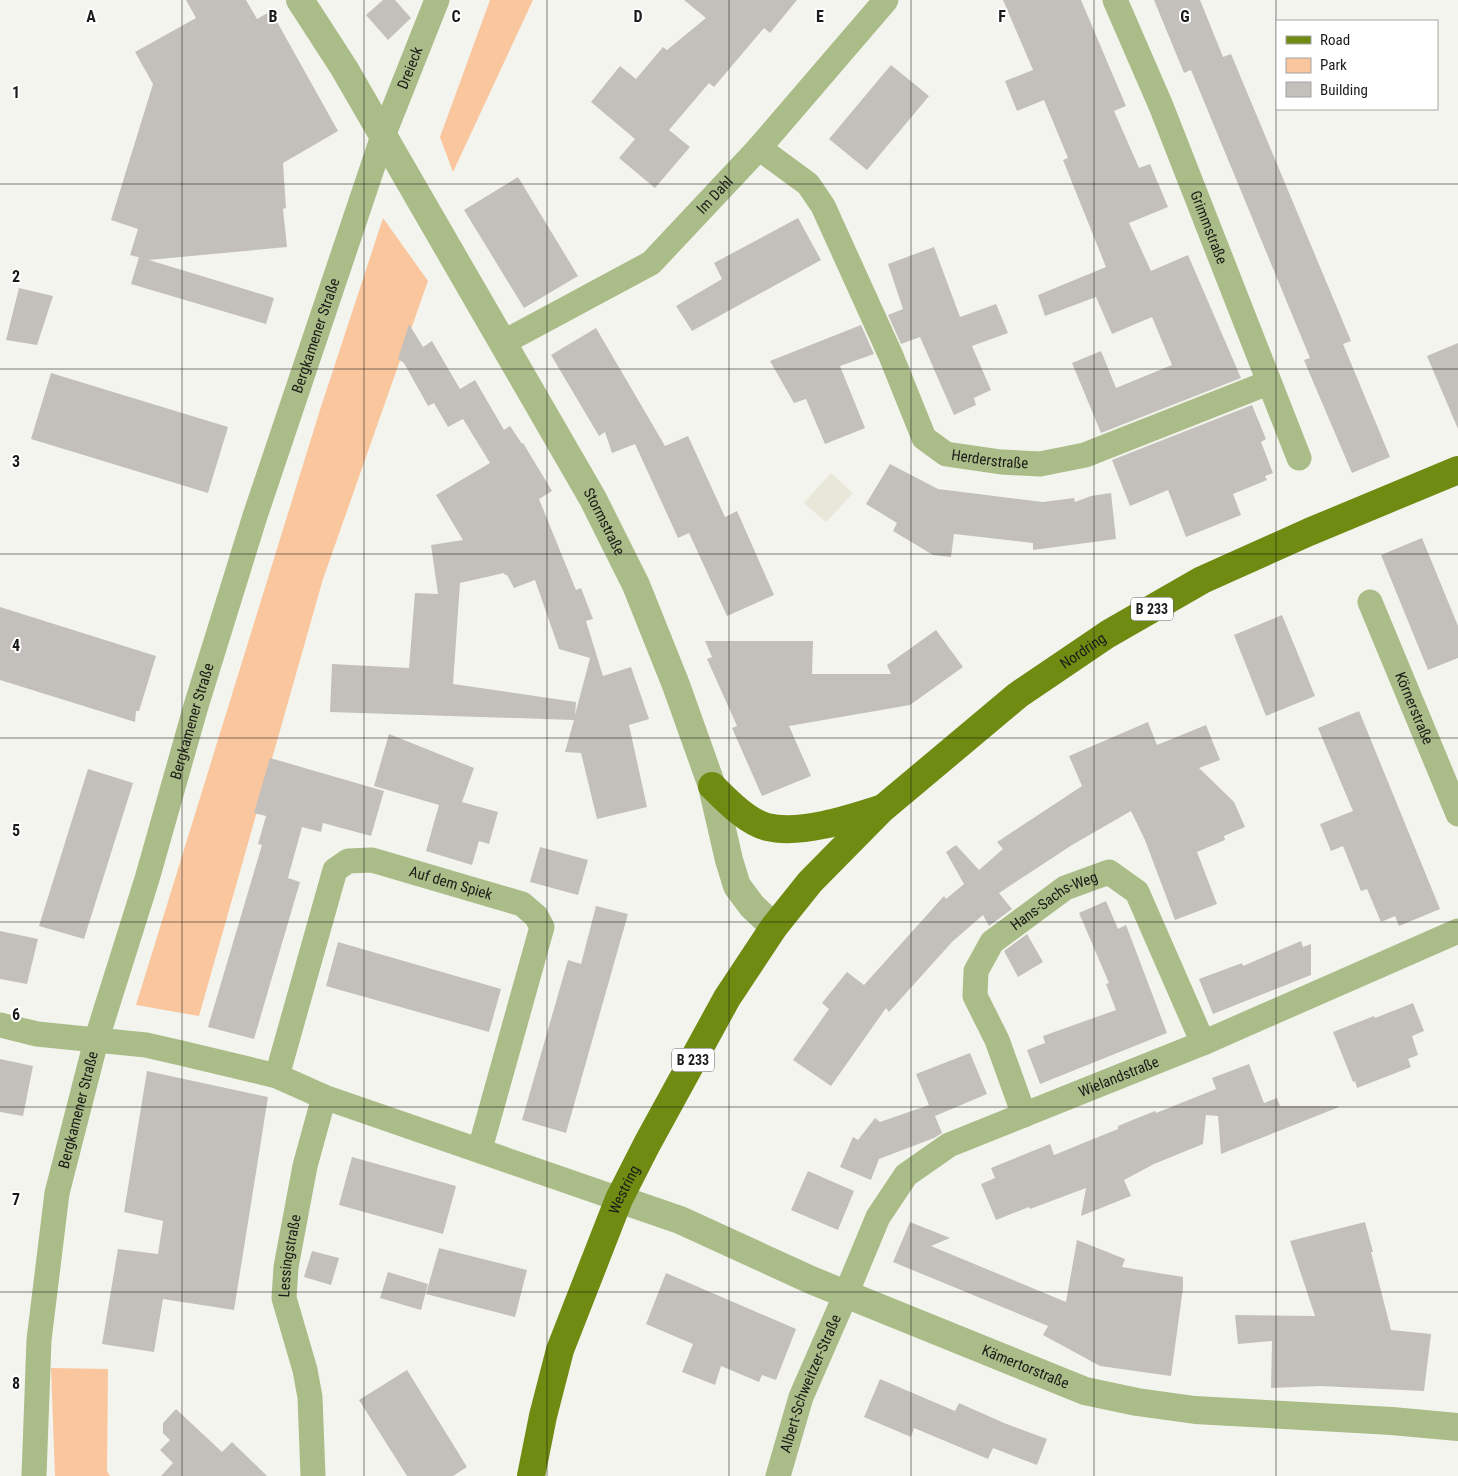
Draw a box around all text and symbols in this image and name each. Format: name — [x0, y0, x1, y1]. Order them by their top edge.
text: A — [86, 7, 96, 26]
text: B — [269, 7, 278, 26]
text: C — [451, 7, 461, 26]
text: D — [633, 7, 643, 26]
text: E — [816, 7, 824, 26]
text: F — [998, 7, 1006, 26]
text: G — [1180, 7, 1190, 26]
legend — [1276, 20, 1438, 110]
text: Road — [1320, 31, 1350, 49]
street label: Dreieck — [394, 44, 427, 92]
text: Park — [1320, 56, 1347, 74]
text: Building — [1320, 81, 1368, 99]
text: 1 — [12, 83, 20, 102]
street label: Im Dahl — [693, 173, 737, 218]
street label: Grimmstraße — [1186, 188, 1231, 267]
text: 2 — [12, 267, 20, 286]
street label: Bergkamener Straße — [288, 276, 343, 396]
street label: Herderstraße — [950, 446, 1029, 472]
text: 3 — [12, 452, 20, 471]
street label: Stormstraße — [580, 485, 629, 558]
road number: B 233 — [1131, 598, 1173, 620]
street label: Nordring — [1057, 629, 1109, 673]
text: 4 — [12, 636, 20, 655]
street label: Bergkamener Straße — [167, 661, 218, 781]
street label: Körnerstraße — [1391, 669, 1437, 747]
text: 5 — [12, 821, 20, 840]
street label: Auf dem Spiek — [407, 862, 495, 904]
street label: Hans-Sachs-Weg — [1007, 868, 1100, 934]
text: 6 — [12, 1005, 20, 1024]
road number: B 233 — [672, 1048, 714, 1072]
street label: Bergkamener Straße — [55, 1049, 102, 1170]
street label: Wielandstraße — [1076, 1053, 1162, 1101]
street label: Westring — [605, 1162, 644, 1217]
text: 7 — [12, 1190, 20, 1209]
street label: Lessingstraße — [275, 1213, 305, 1298]
street label: Albert-Schweitzer-Straße — [776, 1312, 845, 1455]
street label: Kämertorstraße — [979, 1341, 1072, 1393]
text: 8 — [12, 1374, 20, 1393]

